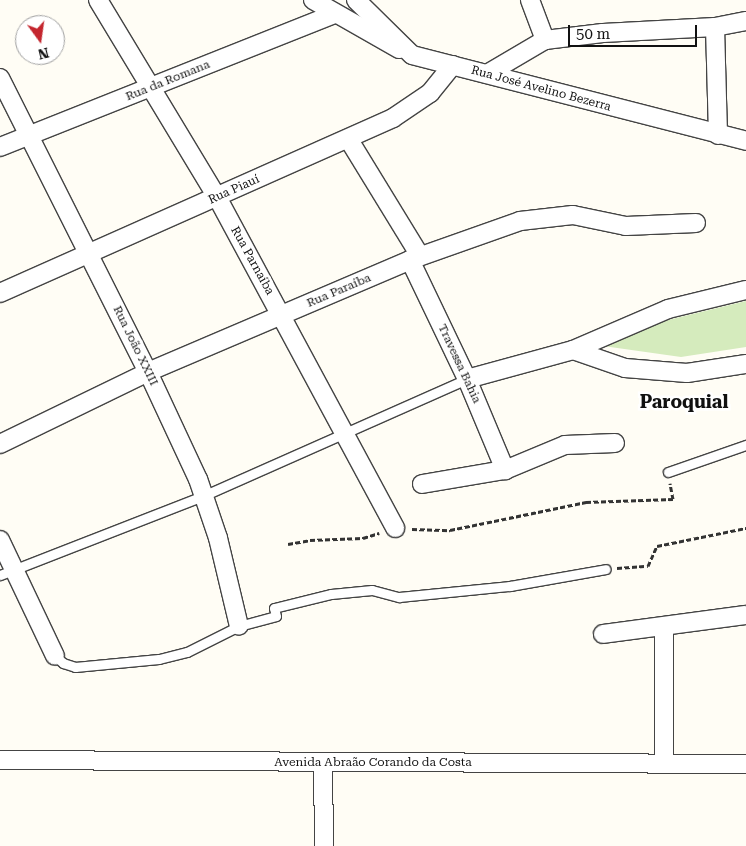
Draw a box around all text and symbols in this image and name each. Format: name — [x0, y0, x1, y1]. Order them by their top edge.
north arrow — [15, 15, 65, 65]
scale bar — [571, 15, 700, 47]
text: 50 m — [576, 25, 610, 43]
text: N — [36, 45, 51, 63]
street label: Rua da Romana — [124, 58, 212, 104]
street label: Rua José Avelino Bezerra — [469, 63, 613, 115]
street label: Rua Piauí — [206, 172, 262, 208]
street label: Rua Parnaíba — [227, 224, 277, 298]
street label: Rua Paraíba — [305, 271, 373, 311]
street label: Rua João XXIII — [109, 304, 161, 388]
street label: Travessa Bahia — [434, 322, 484, 406]
district label: Paroquial — [640, 391, 728, 413]
street label: Avenida Abraão Corando da Costa — [274, 756, 472, 770]

